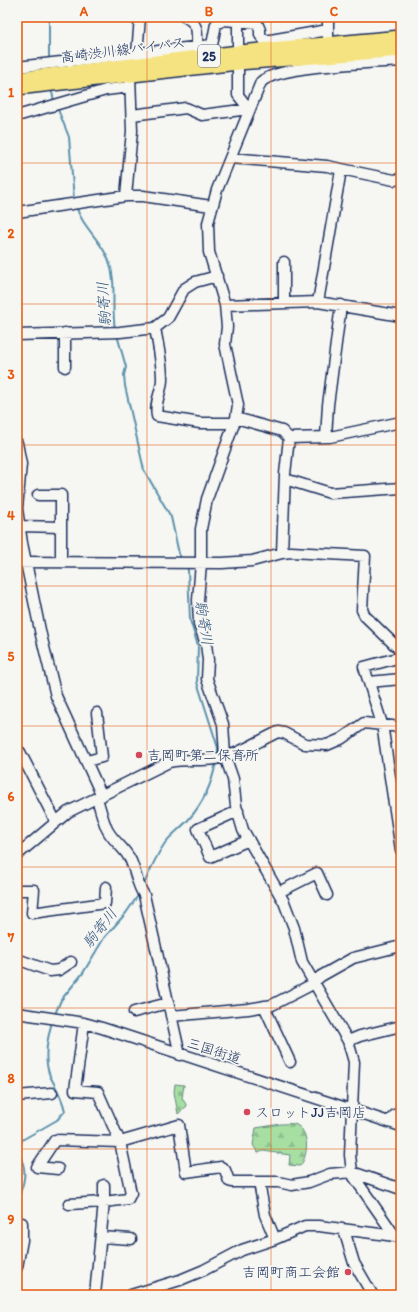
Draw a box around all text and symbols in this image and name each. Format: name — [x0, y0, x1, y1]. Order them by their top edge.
text: A — [79, 4, 89, 19]
text: B — [205, 4, 214, 19]
text: C — [330, 4, 339, 19]
street label: 高崎渋川線バイパス — [60, 34, 186, 66]
road number: 25 — [198, 45, 220, 67]
text: 1 — [8, 85, 14, 100]
text: 2 — [8, 226, 15, 241]
water label: 駒寄川 — [93, 281, 115, 327]
text: 3 — [7, 367, 15, 382]
text: 4 — [7, 508, 15, 523]
water label: 駒寄川 — [192, 599, 216, 647]
text: 5 — [8, 649, 15, 664]
place label: 吉岡町第二保育所 — [147, 747, 259, 764]
marker: 吉岡町第二保育所 — [134, 750, 144, 760]
text: 6 — [8, 789, 15, 804]
water label: 駒寄川 — [79, 905, 121, 951]
text: 7 — [7, 930, 15, 945]
street label: 三国街道 — [185, 1034, 243, 1068]
text: 8 — [7, 1071, 15, 1086]
place label: スロットJJ吉岡店 — [255, 1104, 366, 1121]
marker: スロットJJ吉岡店 — [242, 1107, 252, 1117]
text: 9 — [8, 1212, 15, 1227]
place label: 吉岡町商工会館 — [242, 1264, 340, 1281]
marker: 吉岡町商工会館 — [343, 1267, 353, 1277]

